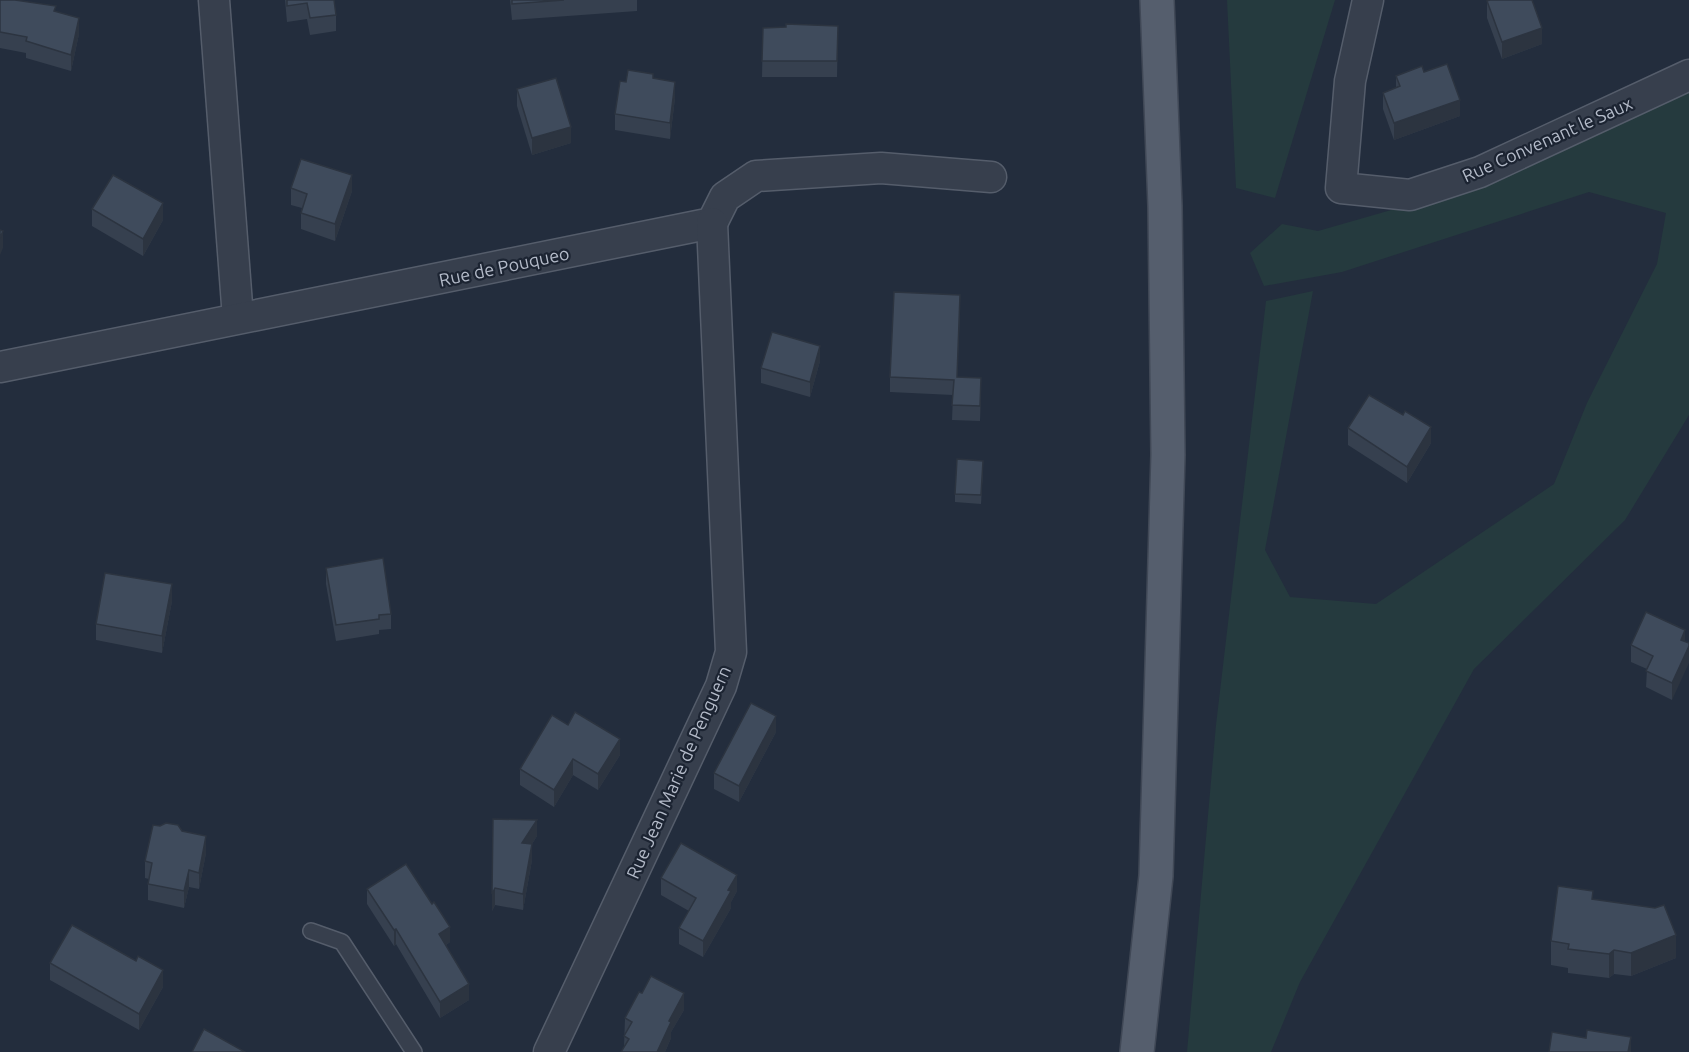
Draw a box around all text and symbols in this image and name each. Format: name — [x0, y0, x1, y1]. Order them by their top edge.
street label: Rue Convenant le Saux — [1459, 92, 1635, 186]
street label: Rue de Pouqueo — [437, 242, 571, 290]
street label: Rue Jean Marie de Penguern — [622, 662, 734, 882]

